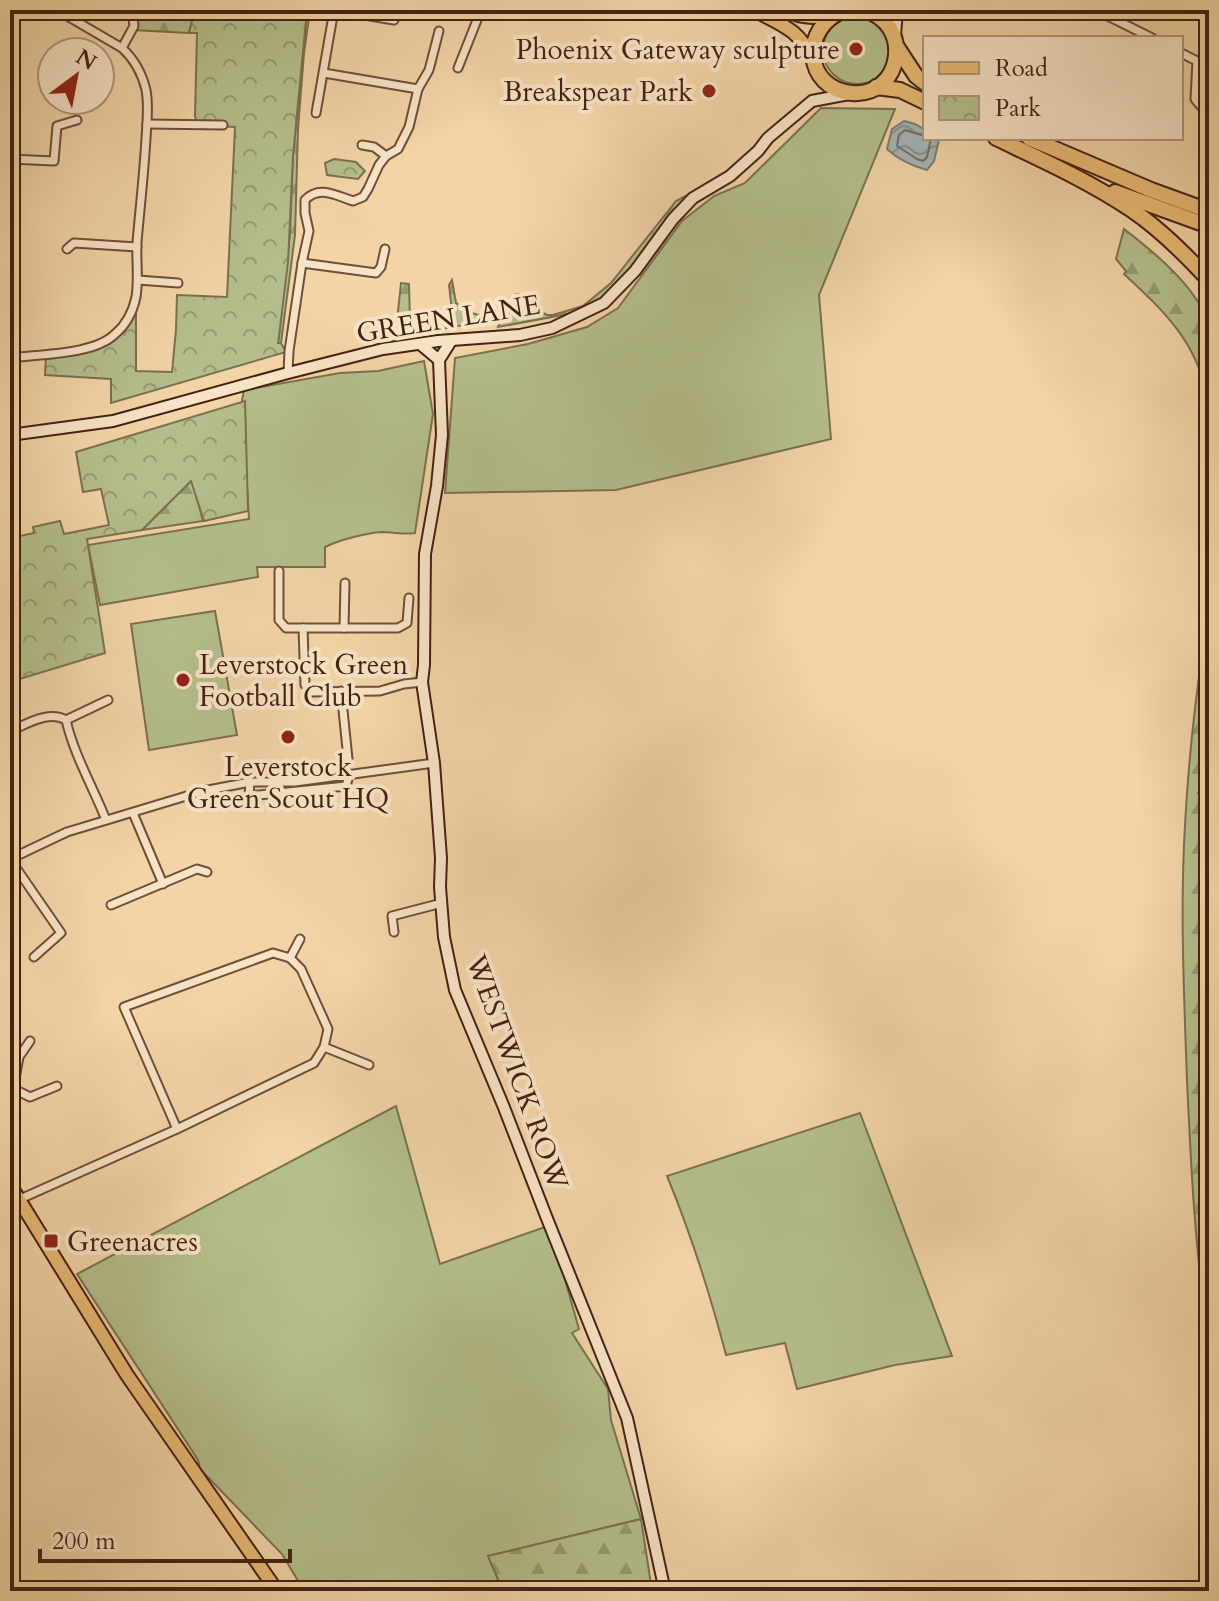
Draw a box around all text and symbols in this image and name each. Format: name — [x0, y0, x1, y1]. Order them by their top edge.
place label: Phoenix Gateway sculpture — [516, 31, 840, 69]
north arrow — [36, 36, 116, 116]
legend — [923, 36, 1183, 140]
marker: Phoenix Gateway sculpture — [847, 40, 865, 58]
text: N — [70, 42, 102, 78]
text: Road — [995, 52, 1048, 85]
place label: Breakspear Park — [503, 73, 693, 111]
marker: Breakspear Park — [700, 82, 718, 100]
text: Park — [995, 92, 1041, 125]
street label: GREEN LANE — [354, 286, 543, 352]
place label: Leverstock Green Football Club — [199, 646, 408, 716]
marker: Leverstock Green Football Club — [174, 671, 192, 689]
marker: Leverstock Green Scout HQ — [279, 728, 297, 746]
place label: Leverstock Green Scout HQ — [187, 748, 389, 818]
street label: WESTWICK ROW — [457, 949, 577, 1195]
place label: Greenacres — [67, 1223, 198, 1261]
marker: Greenacres — [42, 1232, 60, 1250]
scale bar — [40, 1513, 290, 1563]
text: 200 m — [52, 1525, 116, 1558]

